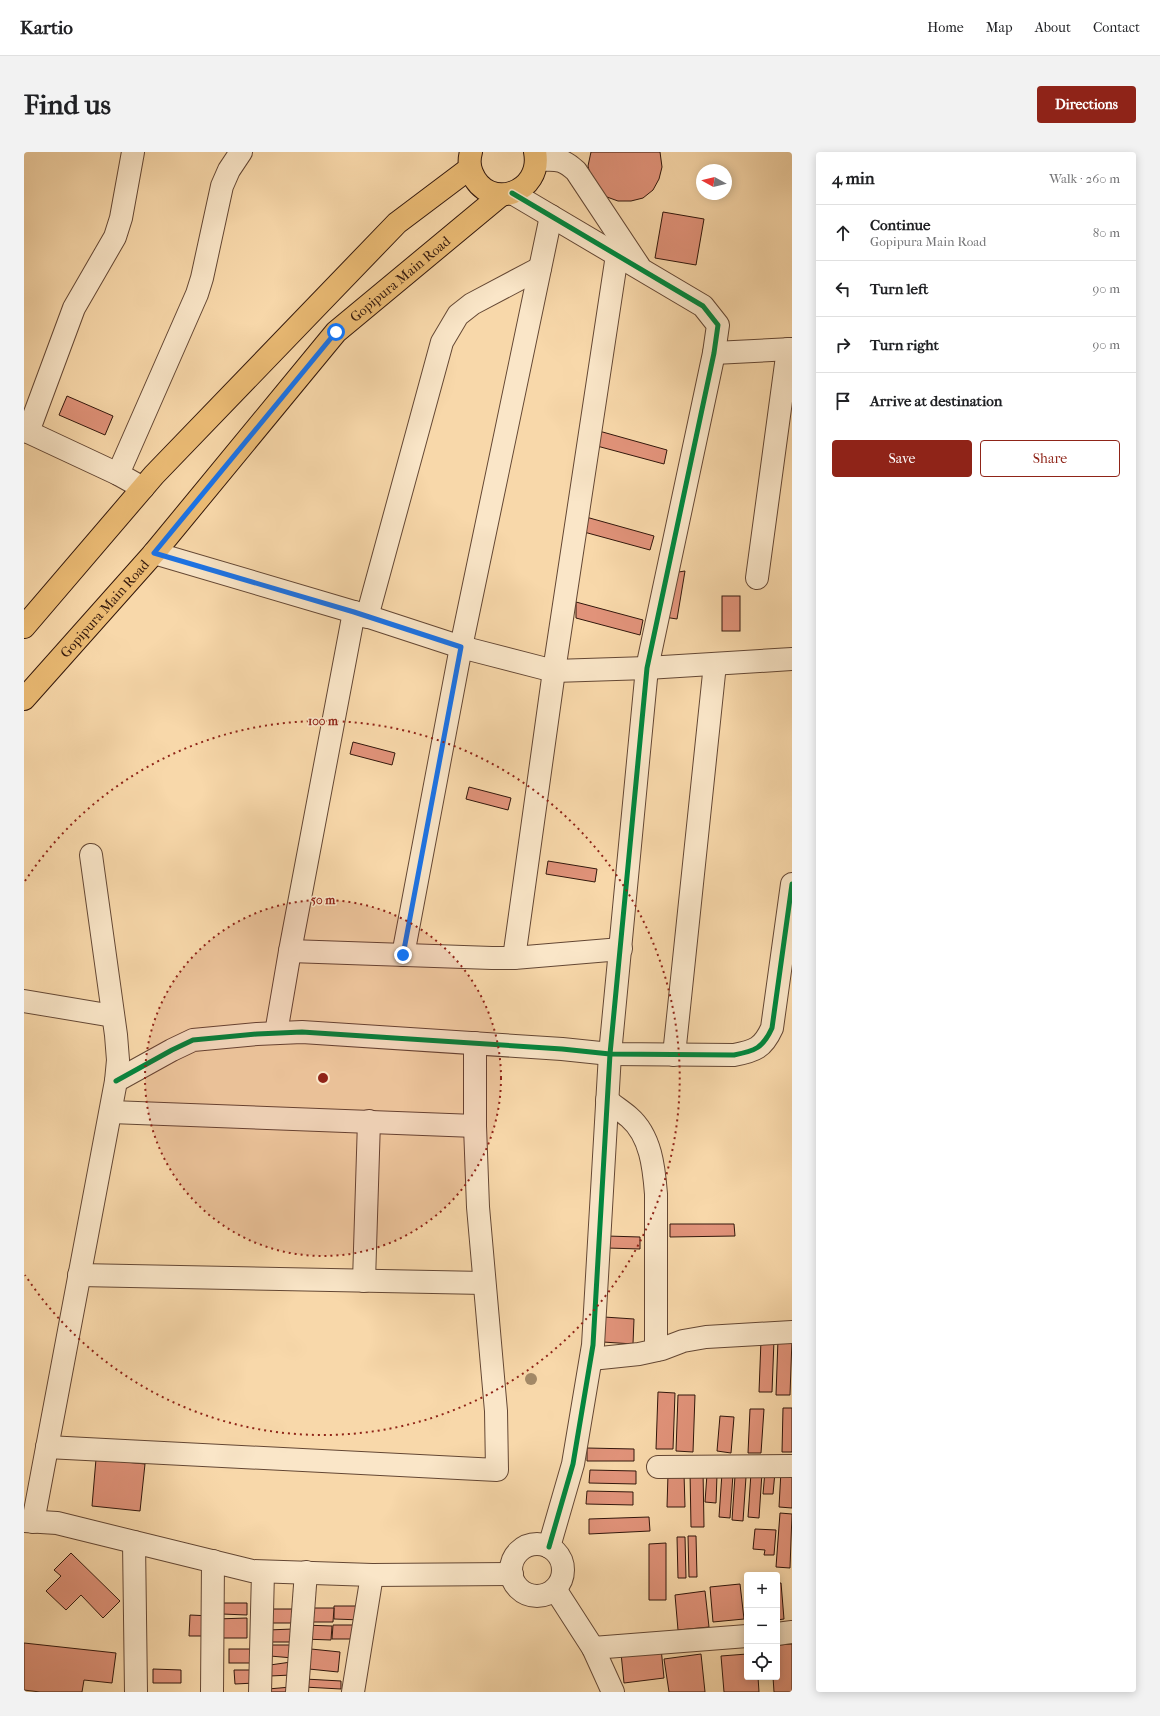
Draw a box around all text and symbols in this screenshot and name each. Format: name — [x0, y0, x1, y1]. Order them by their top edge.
text: Kartio — [20, 17, 73, 39]
text: Home — [927, 19, 964, 36]
text: Map — [986, 19, 1013, 36]
text: About — [1035, 19, 1071, 36]
text: Contact — [1093, 19, 1140, 36]
button: Directions — [1037, 86, 1136, 123]
text: Find us — [24, 88, 111, 121]
north arrow — [696, 164, 732, 200]
text: 4 min — [832, 168, 875, 188]
text: Walk · 260 m — [1049, 171, 1120, 186]
text: Continue — [870, 216, 930, 234]
icon: ahead — [832, 222, 854, 244]
text: 80 m — [1093, 225, 1120, 240]
street label: Gopipura Main Road — [346, 232, 454, 325]
text: Gopipura Main Road — [870, 234, 986, 249]
icon: left — [832, 278, 854, 300]
text: Turn left — [870, 280, 928, 298]
text: 90 m — [1092, 281, 1120, 296]
route start — [327, 323, 345, 341]
icon: right — [832, 334, 854, 356]
text: Turn right — [870, 336, 939, 354]
text: 90 m — [1092, 337, 1120, 352]
icon: arrive — [832, 390, 854, 412]
text: Arrive at destination — [870, 392, 1002, 410]
button: Save — [832, 440, 972, 477]
button: Share — [980, 440, 1120, 477]
street label: Gopipura Main Road — [56, 556, 153, 661]
text: 100 m — [308, 714, 339, 728]
text: 50 m — [311, 893, 336, 907]
route end — [394, 946, 412, 964]
centre of rings — [316, 1071, 330, 1085]
map controls — [744, 1572, 780, 1680]
button: + — [744, 1572, 780, 1608]
button: − — [744, 1608, 780, 1644]
button: locate — [744, 1644, 780, 1680]

